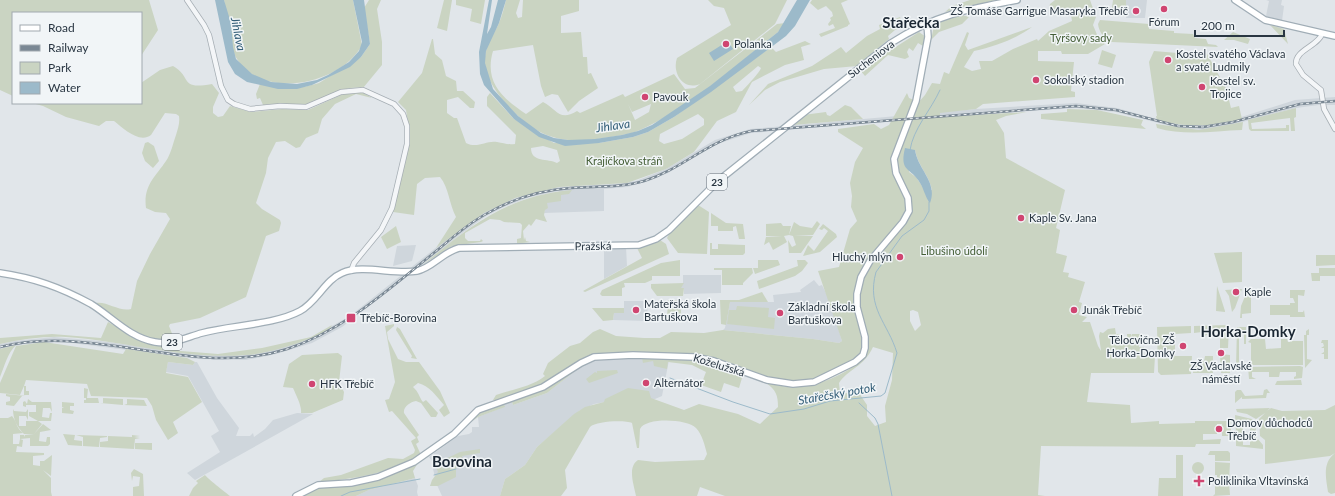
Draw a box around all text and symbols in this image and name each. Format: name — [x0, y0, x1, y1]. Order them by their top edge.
place label: ZŠ Tomáše Garrigue Masaryka Třebíč — [951, 4, 1128, 17]
marker: Fórum — [1159, 4, 1169, 14]
marker: ZŠ Tomáše Garrigue Masaryka Třebíč — [1131, 6, 1141, 16]
legend — [12, 12, 142, 104]
scale bar — [1195, 12, 1284, 38]
district label: Stařečka — [882, 13, 940, 31]
water label: Jihlava — [228, 15, 249, 52]
place label: Fórum — [1148, 15, 1180, 28]
text: 200 m — [1201, 18, 1235, 33]
text: Road — [48, 20, 75, 35]
park label: Tyršovy sady — [1050, 31, 1112, 44]
place label: Polanka — [734, 37, 772, 50]
street label: Sucheniova — [845, 37, 897, 80]
marker: Polanka — [721, 39, 731, 49]
text: Railway — [48, 40, 89, 55]
place label: Kostel svatého Václava a svaté Ludmily — [1176, 47, 1286, 73]
marker: Kostel svatého Václava a svaté Ludmily — [1163, 55, 1173, 65]
text: Park — [48, 60, 72, 75]
place label: Sokolský stadion — [1044, 73, 1124, 86]
place label: Kostel sv. Trojice — [1210, 74, 1256, 100]
marker: Sokolský stadion — [1031, 75, 1041, 85]
text: Water — [48, 80, 81, 95]
marker: Kostel sv. Trojice — [1197, 82, 1207, 92]
place label: Pavouk — [653, 90, 689, 103]
marker: Pavouk — [640, 92, 650, 102]
water label: Jihlava — [594, 116, 631, 135]
park label: Krajíčkova stráň — [586, 154, 662, 167]
road number: 23 — [707, 174, 727, 190]
place label: Kaple Sv. Jana — [1029, 211, 1097, 224]
marker: Kaple Sv. Jana — [1016, 213, 1026, 223]
street label: Pražská — [575, 239, 611, 252]
park label: Libušino údolí — [921, 244, 988, 257]
place label: Hluchý mlýn — [832, 250, 892, 263]
marker: Hluchý mlýn — [895, 252, 905, 262]
place label: Kaple — [1244, 285, 1271, 298]
marker: Kaple — [1231, 287, 1241, 297]
place label: Mateřská škola Bartuškova — [644, 297, 716, 323]
place label: Základní škola Bartuškova — [788, 300, 856, 326]
place label: Junák Třebíč — [1082, 303, 1142, 316]
marker: Mateřská škola Bartuškova — [631, 305, 641, 315]
marker: Junák Třebíč — [1069, 305, 1079, 315]
marker: Základní škola Bartuškova — [775, 308, 785, 318]
place label: Třebíč-Borovina — [360, 311, 437, 324]
marker: Třebíč-Borovina — [345, 312, 357, 324]
district label: Horka-Domky — [1200, 322, 1296, 340]
place label: Tělocvična ZŠ Horka-Domky — [1107, 333, 1175, 359]
road number: 23 — [162, 334, 182, 350]
marker: Tělocvična ZŠ Horka-Domky — [1178, 341, 1188, 351]
marker: ZŠ Václavské náměstí — [1216, 348, 1226, 358]
street label: Koželužská — [692, 351, 746, 379]
place label: ZŠ Václavské náměstí — [1190, 359, 1252, 385]
place label: Alternátor — [654, 376, 703, 389]
place label: HFK Třebíč — [320, 377, 374, 390]
marker: Alternátor — [641, 378, 651, 388]
marker: HFK Třebíč — [307, 379, 317, 389]
water label: Stařečský potok — [797, 379, 877, 408]
place label: Domov důchodců Třebíč — [1227, 416, 1312, 442]
marker: Domov důchodců Třebíč — [1214, 424, 1224, 434]
district label: Borovina — [432, 452, 492, 470]
place label: Poliklinika Vltavínská — [1208, 474, 1308, 487]
marker: Poliklinika Vltavínská — [1193, 475, 1205, 487]

